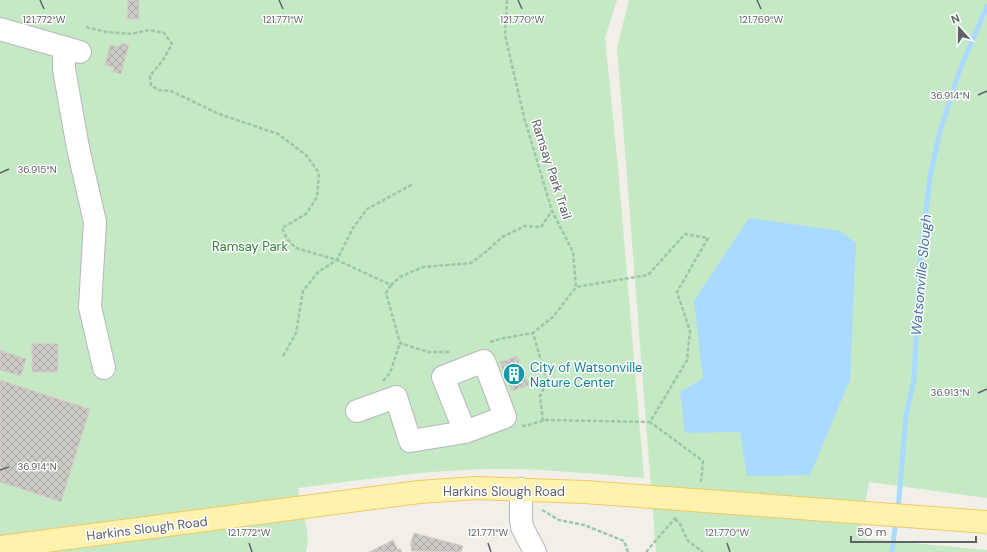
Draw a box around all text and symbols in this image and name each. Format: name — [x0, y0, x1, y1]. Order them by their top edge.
north arrow — [939, 8, 979, 48]
text: N — [949, 11, 962, 27]
text: 121.772°W — [23, 13, 66, 26]
text: 121.771°W — [263, 13, 304, 26]
text: 121.770°W — [500, 13, 544, 26]
text: 121.769°W — [739, 13, 783, 26]
text: 36.914°N — [930, 89, 970, 102]
street label: Ramsay Park Trail — [527, 117, 576, 221]
text: 36.915°N — [17, 163, 57, 176]
water label: Watsonville Slough — [907, 214, 935, 336]
park label: Ramsay Park — [212, 238, 288, 255]
place label: City of Watsonville Nature Center — [530, 359, 642, 391]
building icon: City of Watsonville Nature Center — [501, 361, 527, 387]
text: 36.913°N — [931, 386, 970, 399]
text: 36.914°N — [17, 460, 57, 473]
street label: Harkins Slough Road — [443, 483, 565, 500]
street label: Harkins Slough Road — [86, 513, 209, 544]
scale bar — [851, 518, 976, 544]
text: 50 m — [857, 524, 886, 540]
text: 121.772°W — [228, 526, 271, 539]
text: 121.771°W — [468, 526, 509, 539]
text: 121.770°W — [705, 526, 749, 539]

